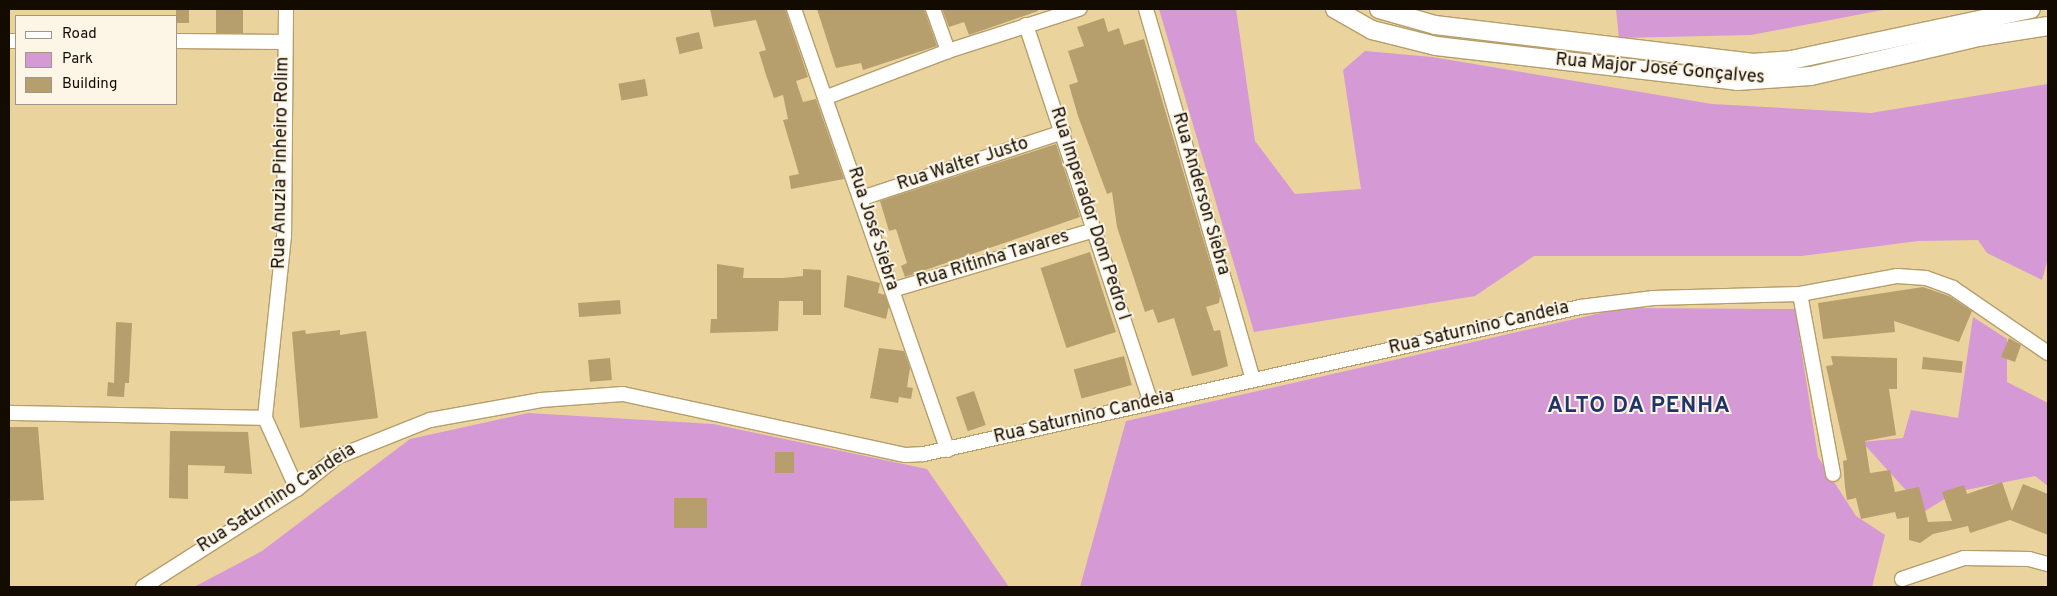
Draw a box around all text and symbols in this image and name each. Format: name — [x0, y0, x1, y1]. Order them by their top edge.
legend — [15, 15, 178, 105]
text: Road — [62, 25, 97, 44]
text: Park — [62, 50, 93, 69]
street label: Rua Major José Gonçalves — [1554, 50, 1766, 90]
street label: Rua Anuzia Pinheiro Rolim — [269, 56, 295, 270]
text: Building — [62, 75, 117, 94]
street label: Rua Imperador Dom Pedro I — [1044, 105, 1134, 323]
street label: Rua Anderson Siebra — [1166, 110, 1234, 278]
street label: Rua Walter Justo — [894, 134, 1032, 196]
street label: Rua José Siebra — [842, 164, 902, 294]
street label: Rua Ritinha Tavares — [914, 226, 1072, 294]
street label: Rua Saturnino Candeia — [1387, 298, 1571, 360]
street label: Rua Saturnino Candeia — [992, 387, 1176, 449]
district label: ALTO DA PENHA — [1545, 394, 1733, 420]
street label: Rua Saturnino Candeia — [194, 440, 360, 558]

